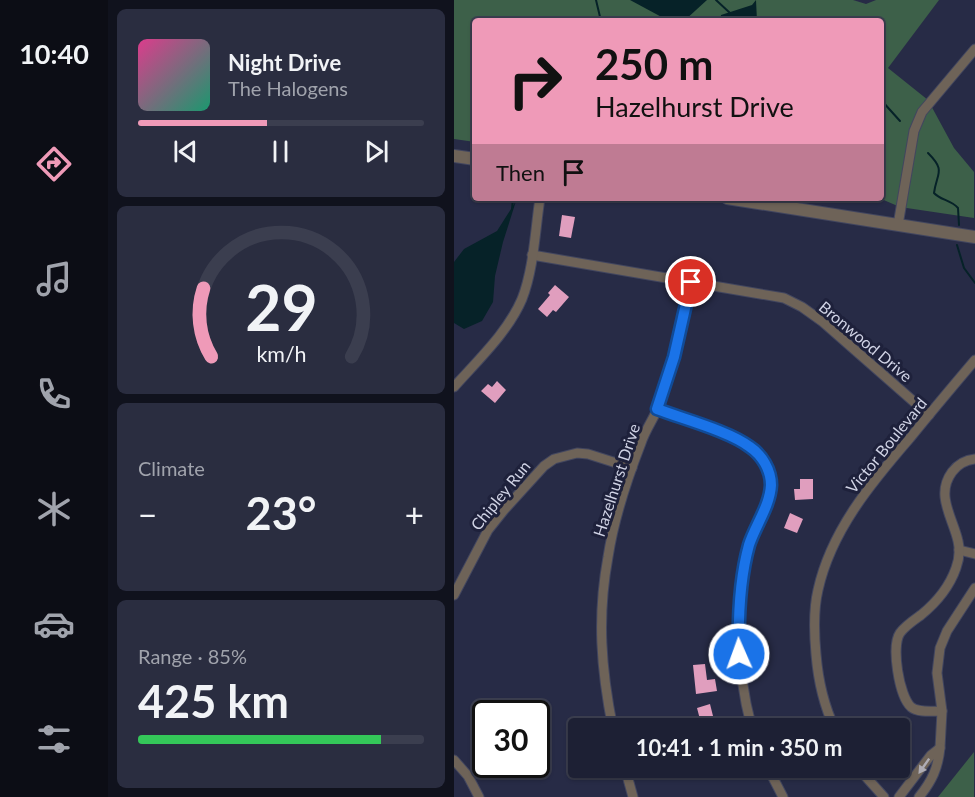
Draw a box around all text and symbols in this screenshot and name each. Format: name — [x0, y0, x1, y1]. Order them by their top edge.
text: 10:40 — [19, 37, 89, 70]
text: 250 m — [595, 39, 713, 89]
icon: right — [496, 42, 574, 120]
text: Night Drive — [228, 49, 341, 76]
text: The Halogens — [228, 76, 348, 100]
text: Hazelhurst Drive — [595, 90, 794, 123]
icon: previous — [169, 135, 202, 168]
icon: pause — [264, 135, 297, 168]
icon: next — [360, 135, 393, 168]
icon: directions — [33, 143, 75, 185]
icon: arrive — [557, 156, 590, 189]
text: Then — [496, 159, 545, 186]
pin — [665, 256, 716, 307]
icon: music — [33, 258, 75, 300]
icon: arrive — [674, 265, 707, 298]
text: 29 — [245, 269, 317, 344]
street label: Bronwood Drive — [816, 297, 916, 385]
text: km/h — [256, 341, 306, 367]
icon: phone — [33, 373, 75, 415]
street label: Victor Boulevard — [842, 393, 930, 497]
street label: Hazelhurst Drive — [589, 421, 643, 539]
text: Climate — [138, 456, 205, 480]
street label: Chipley Run — [466, 456, 534, 534]
text: 23° — [246, 486, 316, 540]
icon: climate — [33, 488, 75, 530]
text: − — [138, 494, 157, 534]
text: + — [405, 494, 424, 534]
icon: car — [33, 603, 75, 645]
position arrow — [707, 622, 771, 686]
text: Range · 85% — [138, 644, 247, 668]
text: 425 km — [138, 674, 289, 728]
speed limit sign: 30 — [472, 700, 550, 778]
icon: filters — [33, 718, 75, 760]
text: 10:41 · 1 min · 350 m — [636, 734, 842, 761]
one-way arrow — [918, 757, 930, 773]

